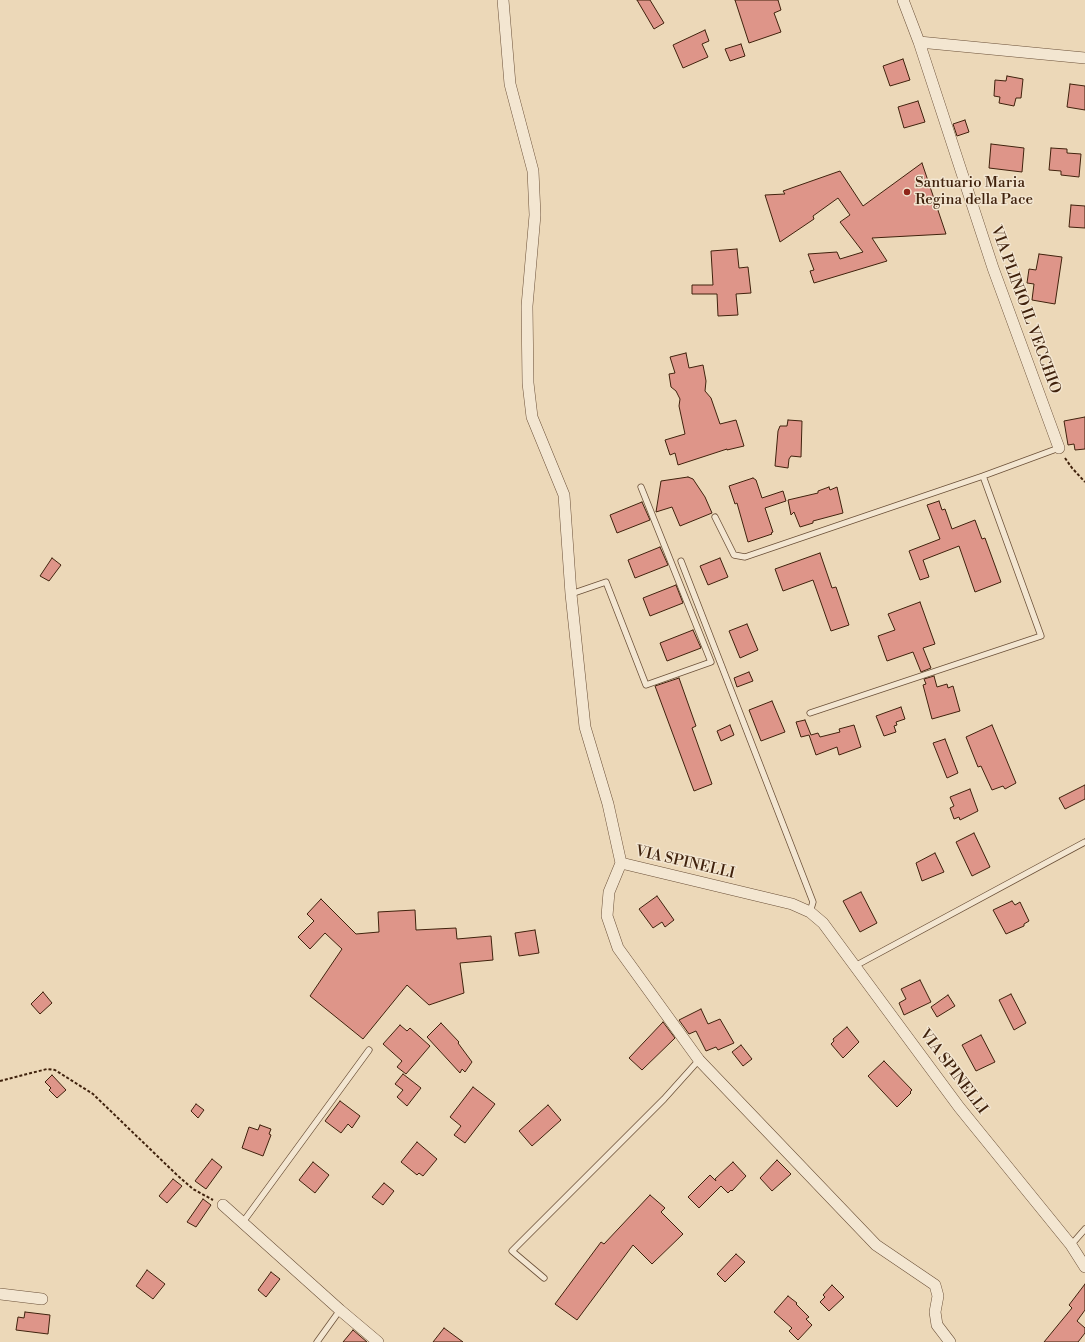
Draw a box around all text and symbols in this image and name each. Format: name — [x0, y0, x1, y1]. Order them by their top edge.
place label: Santuario Maria Regina della Pace — [915, 174, 1033, 209]
marker: Santuario Maria Regina della Pace — [902, 187, 912, 197]
street label: VIA PLINIO IL VECCHIO — [986, 224, 1064, 396]
street label: VIA SPINELLI — [634, 843, 736, 883]
street label: VIA SPINELLI — [915, 1026, 991, 1118]

